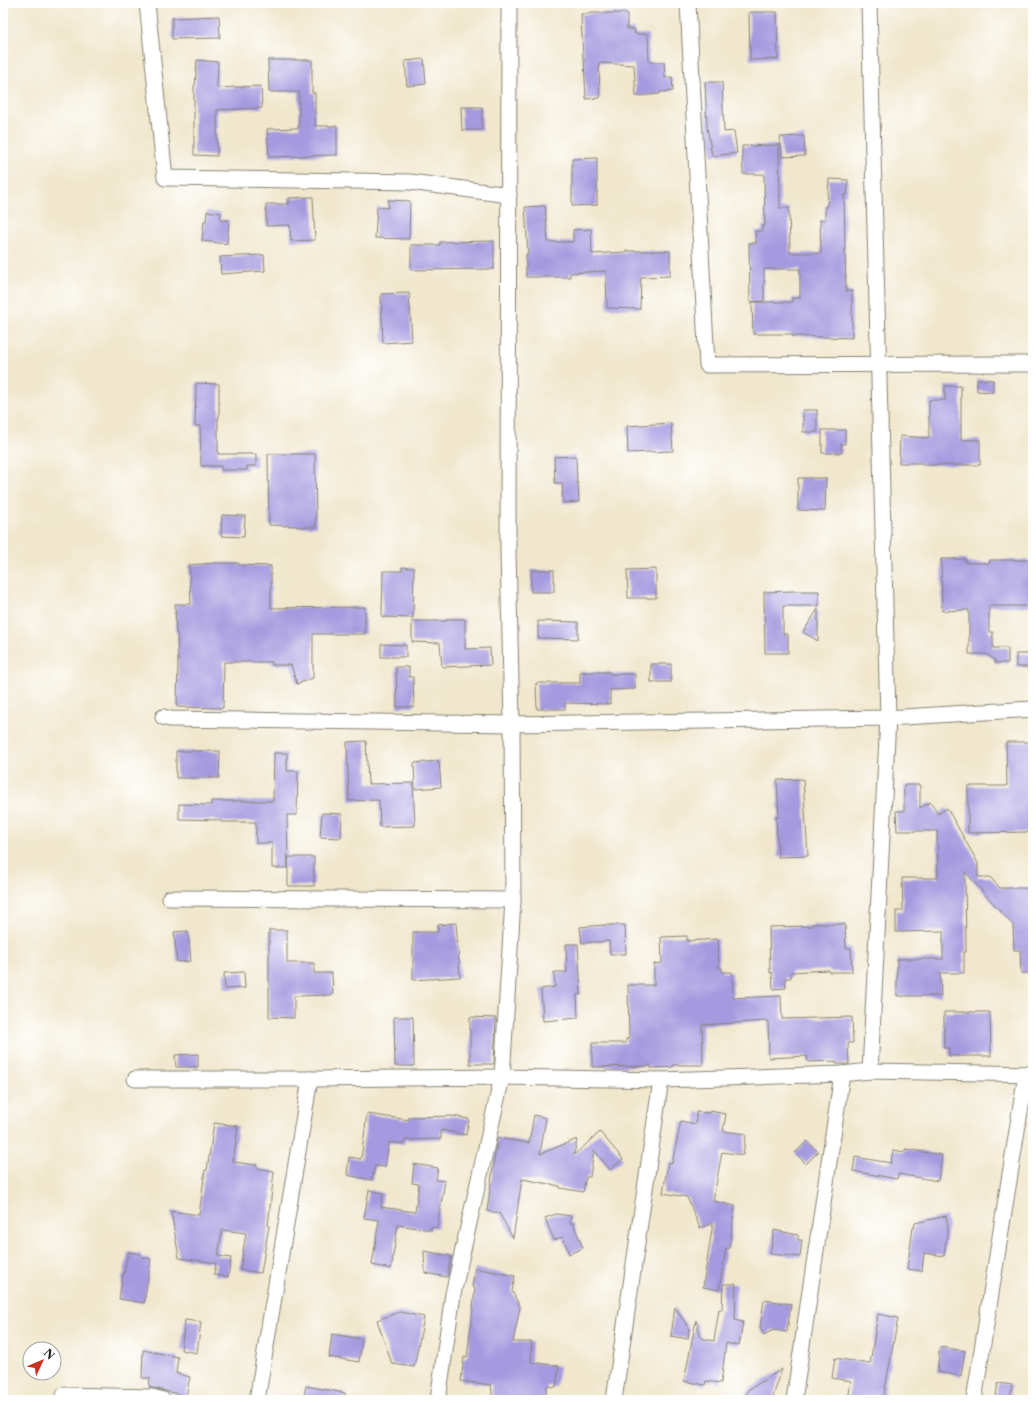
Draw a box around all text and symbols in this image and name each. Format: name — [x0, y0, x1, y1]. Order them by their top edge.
north arrow — [22, 1341, 62, 1381]
text: N — [41, 1346, 58, 1363]

